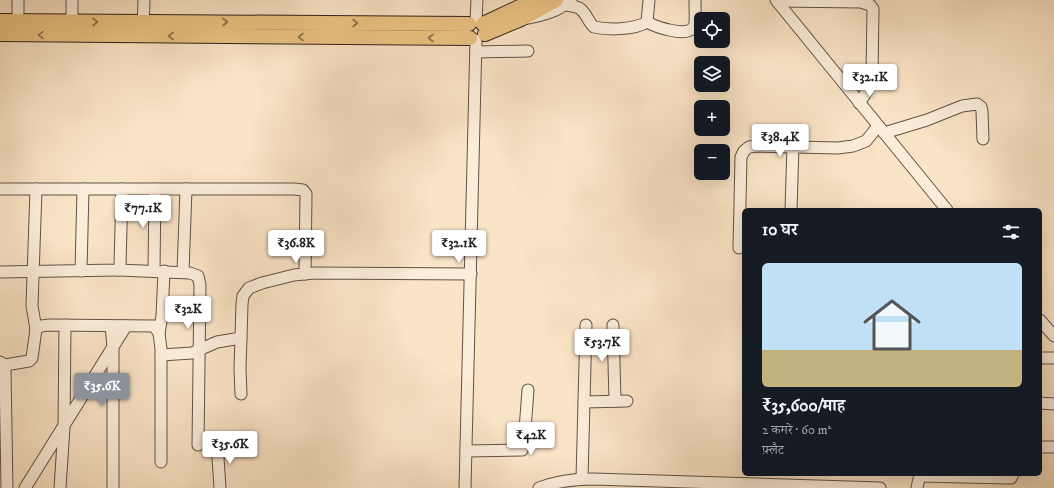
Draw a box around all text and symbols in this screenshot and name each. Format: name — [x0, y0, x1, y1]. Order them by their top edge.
map controls — [694, 12, 730, 180]
button: locate — [694, 12, 730, 48]
one-way arrow — [92, 18, 98, 26]
one-way arrow — [222, 18, 228, 26]
one-way arrow — [352, 19, 358, 27]
one-way arrow — [38, 31, 44, 39]
one-way arrow — [168, 32, 174, 40]
one-way arrow — [298, 33, 304, 41]
one-way arrow — [428, 34, 434, 42]
button: layers — [694, 56, 730, 92]
pin: ₹32.1K — [837, 64, 903, 98]
text: ₹32.1K — [852, 69, 888, 85]
button: + — [694, 100, 730, 136]
pin: ₹38.4K — [747, 124, 813, 158]
text: ₹38.4K — [761, 129, 799, 145]
button: − — [694, 144, 730, 180]
pin: ₹77.1K — [110, 195, 176, 229]
text: ₹77.1K — [124, 200, 162, 216]
text: 10 घर — [762, 219, 798, 241]
icon: filters — [1000, 221, 1022, 243]
pin: ₹36.8K — [263, 230, 329, 264]
pin: ₹32.1K — [426, 230, 492, 264]
text: ₹36.8K — [277, 235, 315, 251]
text: ₹32.1K — [441, 235, 477, 251]
icon: home — [856, 289, 928, 361]
pin: ₹32K — [164, 296, 212, 330]
text: ₹32K — [174, 301, 202, 317]
pin: ₹53.7K — [569, 329, 635, 363]
text: ₹53.7K — [584, 334, 620, 350]
pin: ₹35.6K — [69, 373, 135, 407]
text: ₹35.6K — [83, 378, 121, 394]
text: ₹35,600/माह — [762, 395, 845, 417]
pin: ₹42K — [507, 422, 555, 456]
text: 2 कमरे · 60 m² — [762, 422, 831, 438]
text: ₹42K — [516, 427, 546, 443]
pin: ₹35.6K — [197, 431, 263, 465]
text: ₹35.6K — [211, 436, 249, 452]
text: फ़्लैट — [762, 442, 784, 458]

